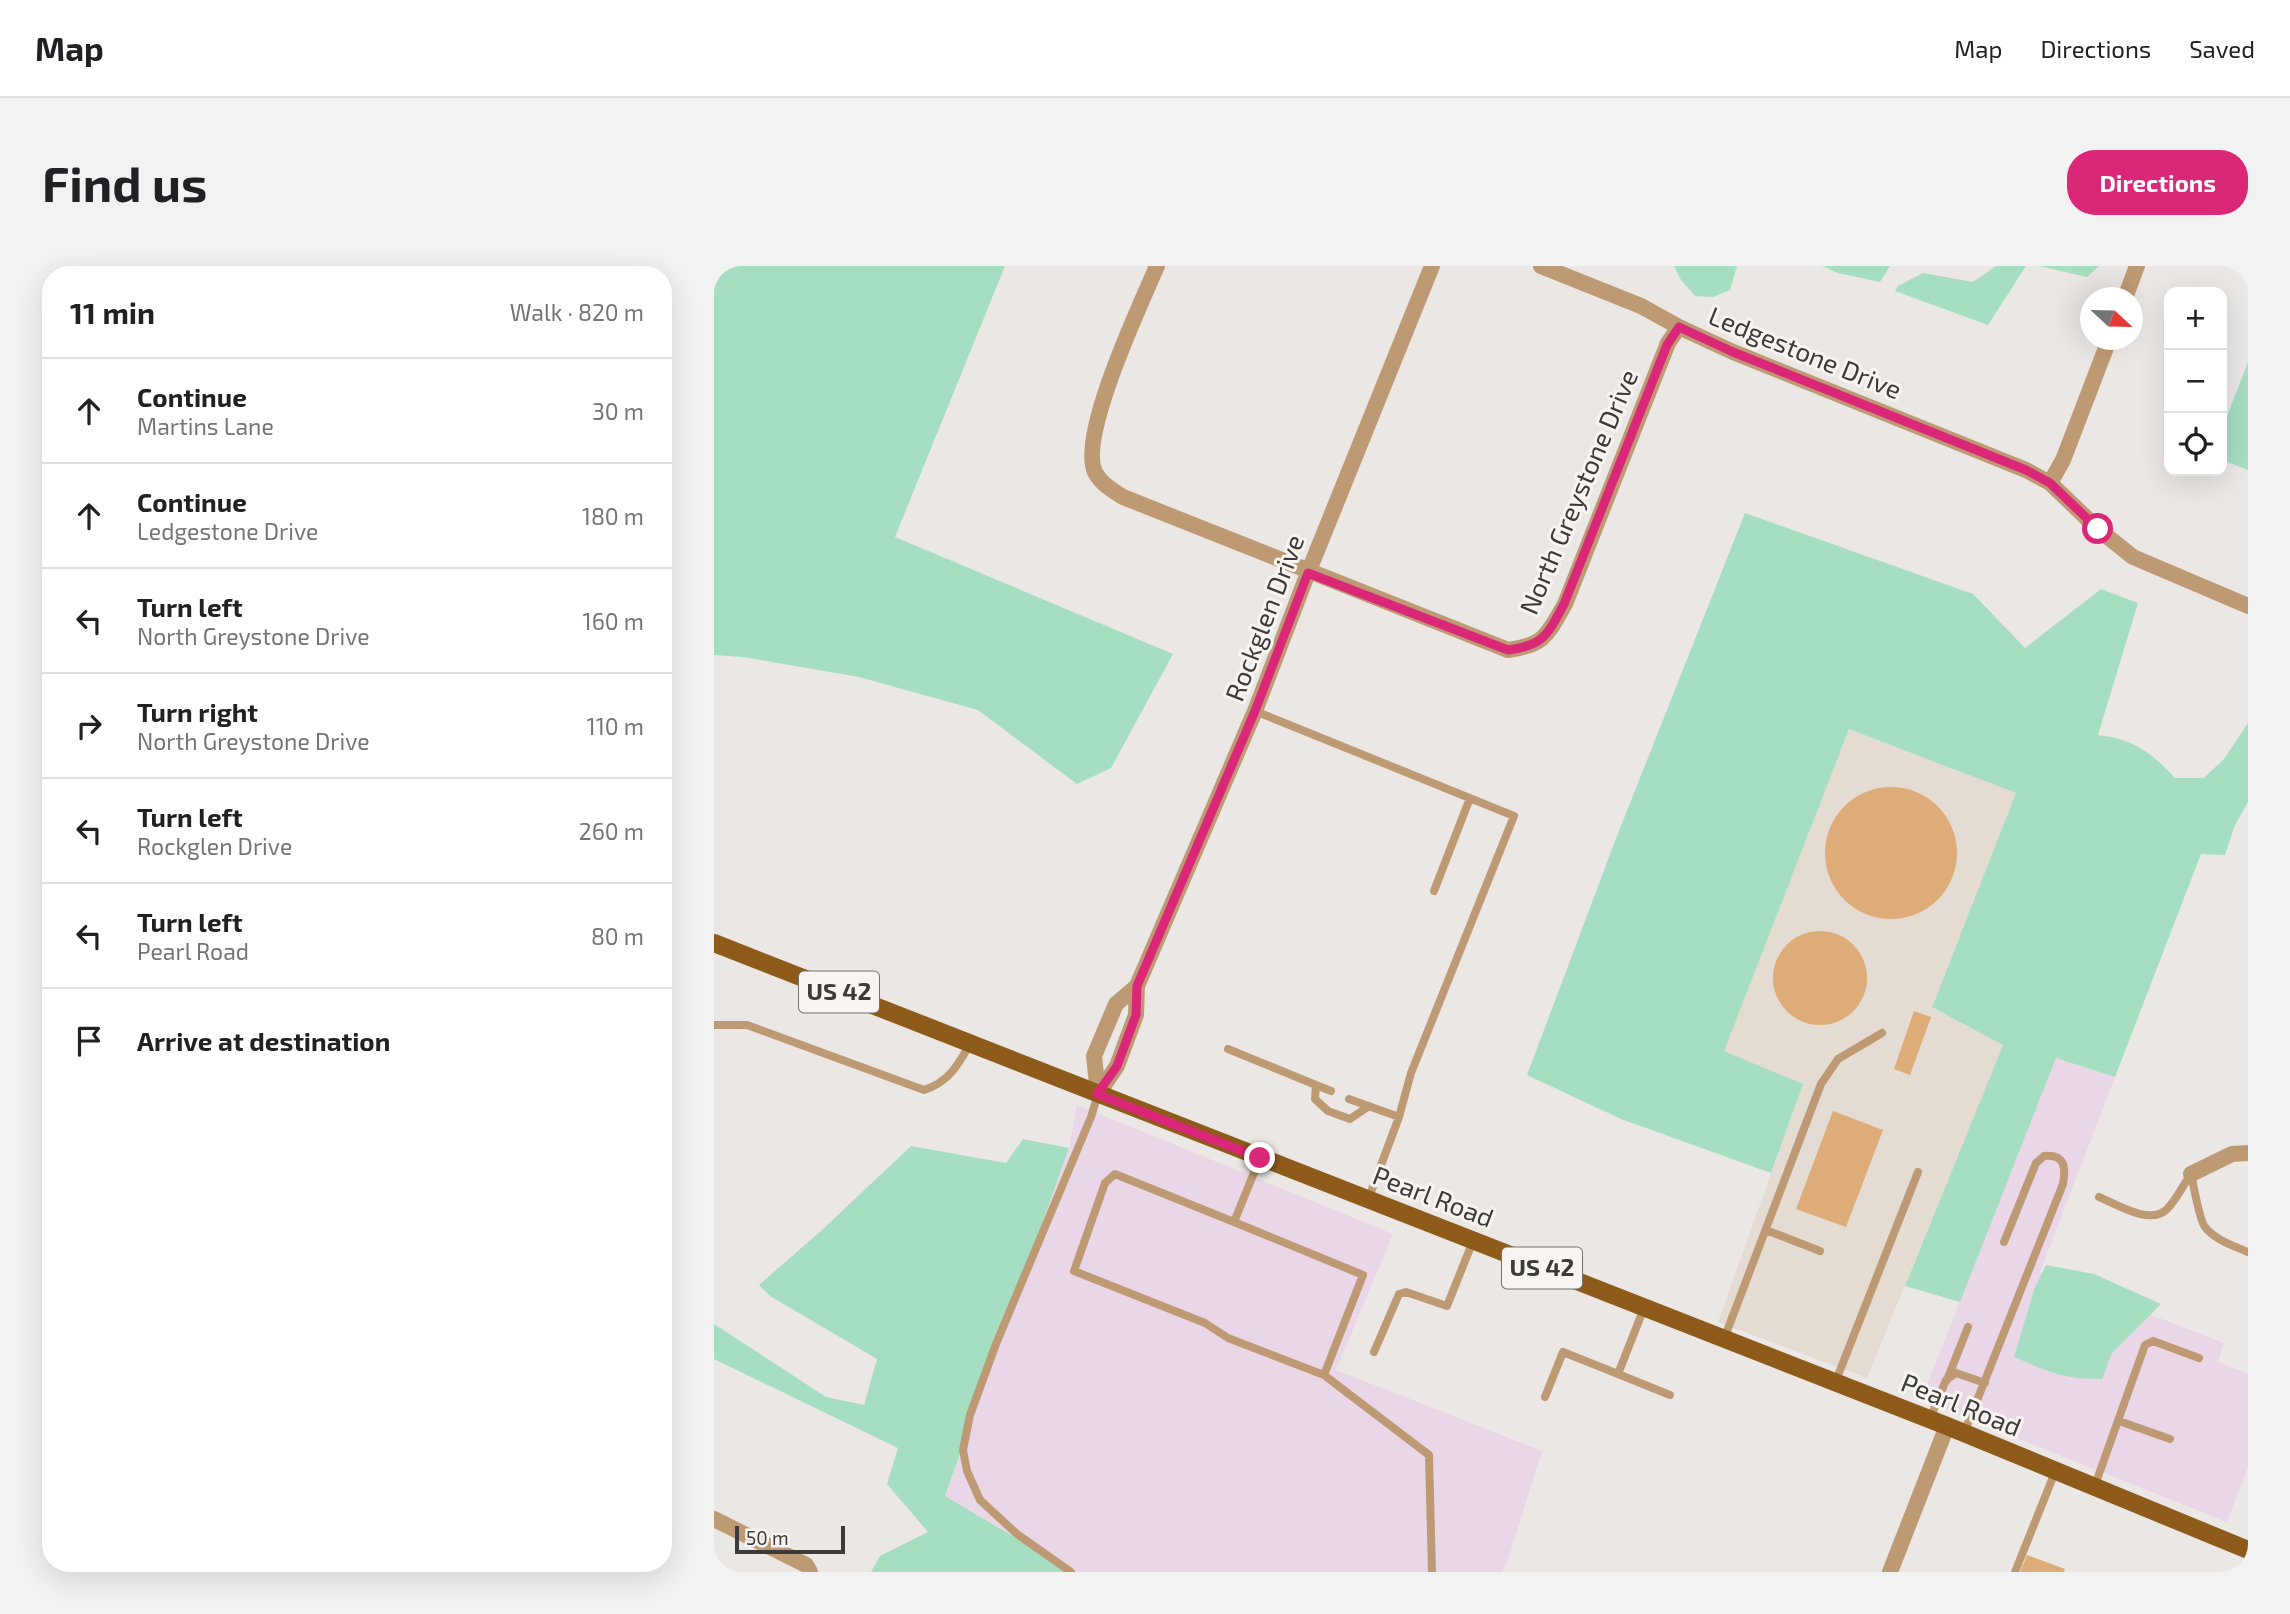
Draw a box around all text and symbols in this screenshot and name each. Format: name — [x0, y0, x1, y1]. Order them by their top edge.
text: Map — [35, 28, 104, 68]
text: Map — [1954, 34, 2002, 63]
text: Directions — [2040, 34, 2151, 63]
text: Saved — [2189, 34, 2255, 63]
button: Directions — [2067, 150, 2248, 215]
text: Find us — [42, 153, 207, 212]
north arrow — [2080, 287, 2143, 350]
map controls — [2164, 287, 2227, 476]
button: + — [2164, 287, 2227, 350]
text: 11 min — [70, 294, 155, 330]
text: Walk · 820 m — [510, 298, 644, 326]
street label: Ledgestone Drive — [1705, 299, 1906, 404]
button: − — [2164, 350, 2227, 413]
street label: North Greystone Drive — [1512, 364, 1643, 618]
text: Continue — [137, 381, 247, 412]
icon: ahead — [70, 392, 108, 430]
text: 30 m — [592, 397, 644, 425]
text: Martins Lane — [137, 412, 274, 440]
button: locate — [2164, 413, 2227, 476]
text: Continue — [137, 486, 247, 517]
icon: ahead — [70, 497, 108, 535]
text: 180 m — [582, 502, 644, 530]
route start — [2082, 513, 2113, 544]
text: Ledgestone Drive — [137, 517, 318, 545]
street label: Rockglen Drive — [1218, 530, 1310, 705]
text: Turn left — [137, 591, 243, 622]
icon: left — [70, 602, 108, 640]
text: 160 m — [583, 607, 644, 635]
text: North Greystone Drive — [137, 622, 370, 650]
text: Turn right — [137, 696, 258, 727]
icon: right — [70, 707, 108, 745]
text: 110 m — [587, 712, 644, 740]
text: North Greystone Drive — [137, 727, 370, 755]
text: Turn left — [137, 801, 243, 832]
icon: left — [70, 812, 108, 850]
text: 260 m — [579, 817, 644, 845]
text: Rockglen Drive — [137, 832, 292, 860]
text: Turn left — [137, 906, 243, 937]
icon: left — [70, 917, 108, 955]
text: 80 m — [591, 922, 644, 950]
text: Pearl Road — [137, 937, 249, 965]
road number: US 42 — [799, 972, 879, 1012]
icon: arrive — [70, 1022, 108, 1060]
text: Arrive at destination — [137, 1025, 390, 1056]
route end — [1244, 1142, 1275, 1173]
street label: Pearl Road — [1369, 1158, 1498, 1233]
road number: US 42 — [1502, 1248, 1582, 1288]
street label: Pearl Road — [1897, 1366, 2026, 1442]
scale bar — [735, 1523, 845, 1555]
text: 50 m — [746, 1526, 789, 1549]

